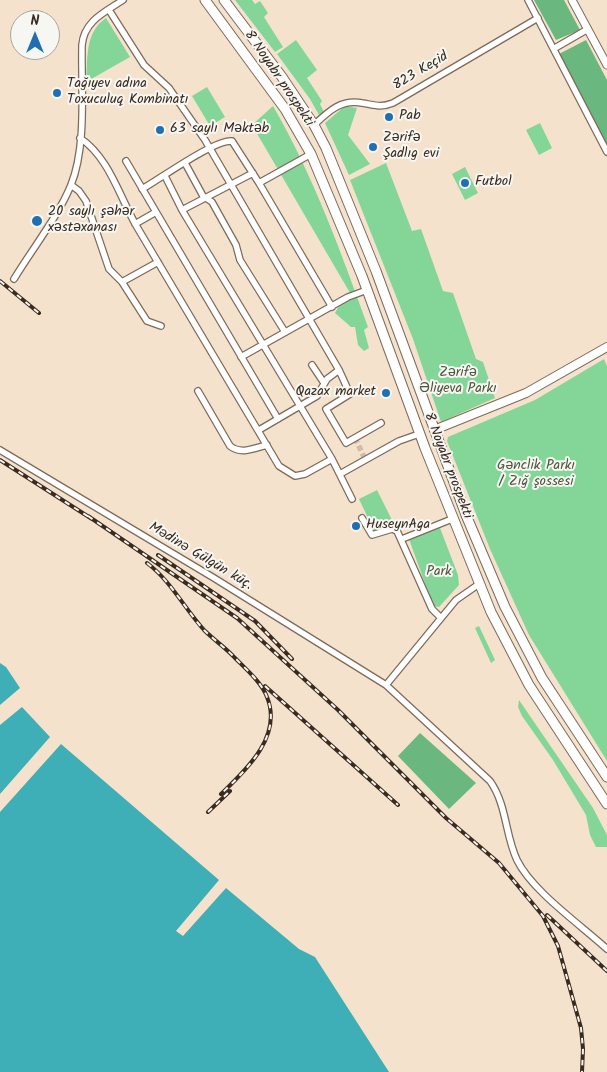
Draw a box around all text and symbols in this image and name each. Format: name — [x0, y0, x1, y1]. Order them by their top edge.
north arrow — [10, 10, 60, 60]
text: N — [31, 10, 39, 32]
street label: 8 Noyabr prospekti — [240, 28, 316, 130]
street label: 823 Keçid — [390, 49, 452, 95]
place label: Tağıyev adına Toxuculuq Kombinatı — [67, 77, 188, 110]
marker: Tağıyev adına Toxuculuq Kombinatı — [51, 87, 63, 99]
place label: Pab — [399, 109, 421, 125]
marker: Pab — [383, 111, 395, 123]
place label: 63 saylı Məktəb — [170, 122, 269, 138]
marker: 63 saylı Məktəb — [154, 124, 166, 136]
place label: Zərifə Şadlıg evi — [383, 131, 439, 164]
marker: Zərifə Şadlıg evi — [367, 141, 379, 153]
place label: Futbol — [475, 175, 512, 191]
marker: Futbol — [459, 177, 471, 189]
place label: 20 saylı şəhər xəstəxanası — [48, 205, 134, 238]
marker: 20 saylı şəhər xəstəxanası — [30, 214, 44, 228]
park label: Zərifə Əliyeva Parkı — [419, 366, 497, 398]
place label: Qazax market — [296, 385, 376, 401]
marker: Qazax market — [380, 387, 392, 399]
street label: 8 Noyabr prospekti — [419, 410, 475, 522]
park label: Gənclik Parkı / Zığ şossesi — [497, 459, 575, 492]
place label: HuseynAga — [366, 518, 430, 534]
street label: Mədinə Gülgün küç. — [145, 519, 255, 595]
marker: HuseynAga — [350, 520, 362, 532]
park label: Park — [426, 565, 452, 581]

